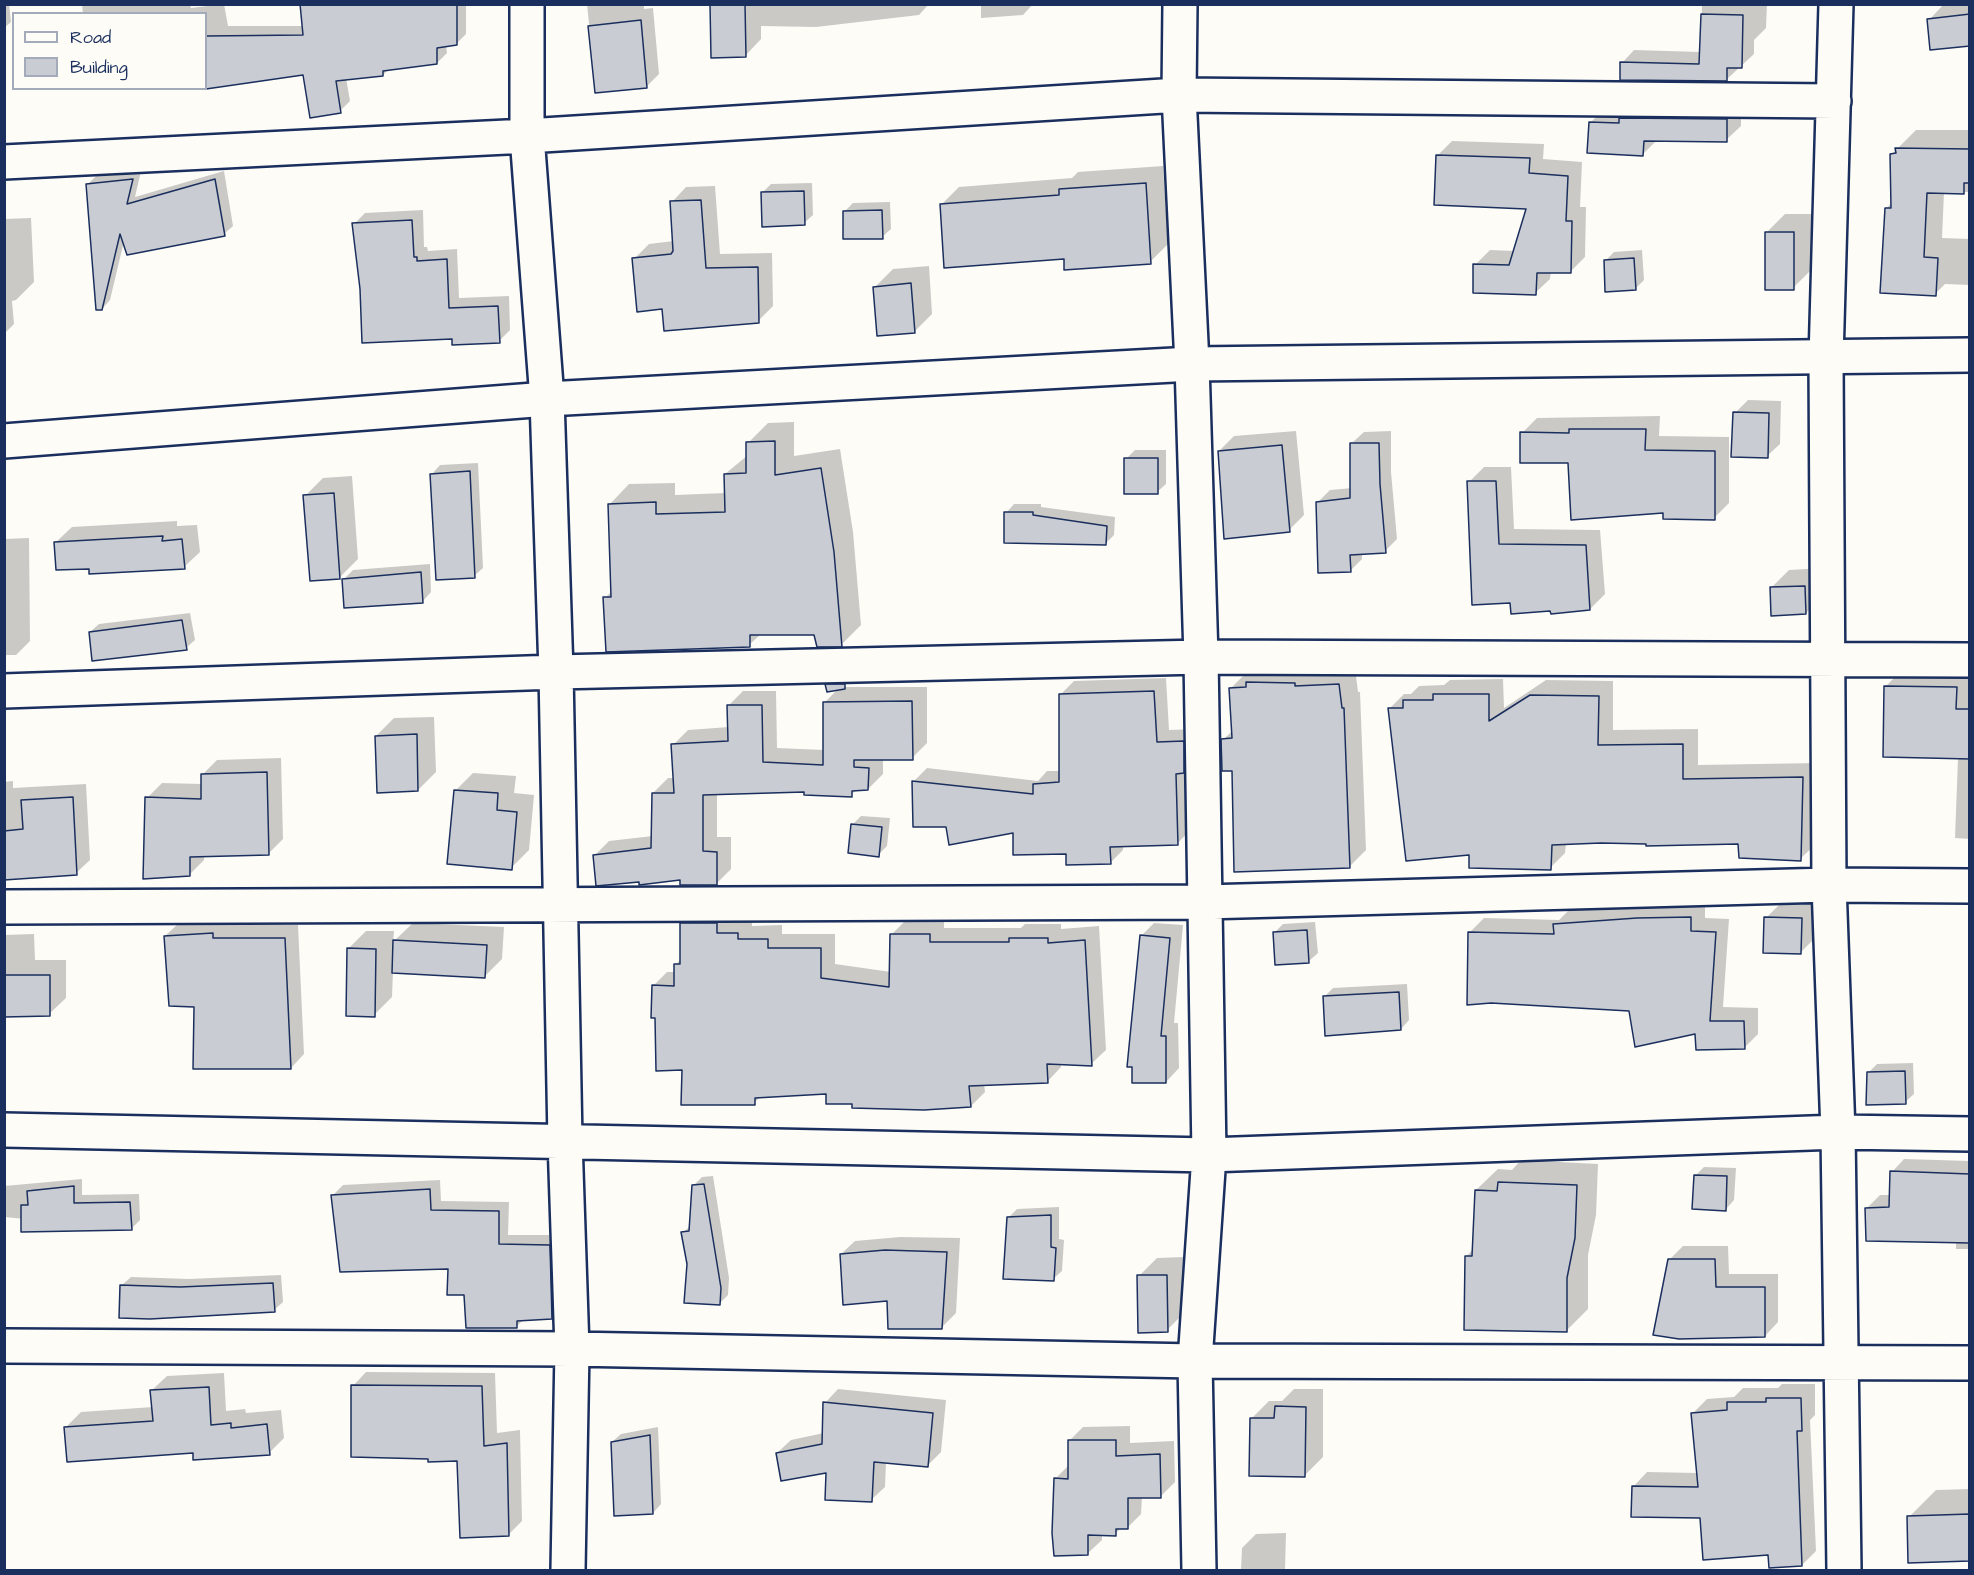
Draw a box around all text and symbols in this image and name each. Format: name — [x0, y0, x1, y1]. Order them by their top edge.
legend — [12, 12, 207, 90]
text: Road — [70, 25, 111, 50]
text: Building — [70, 55, 128, 80]

